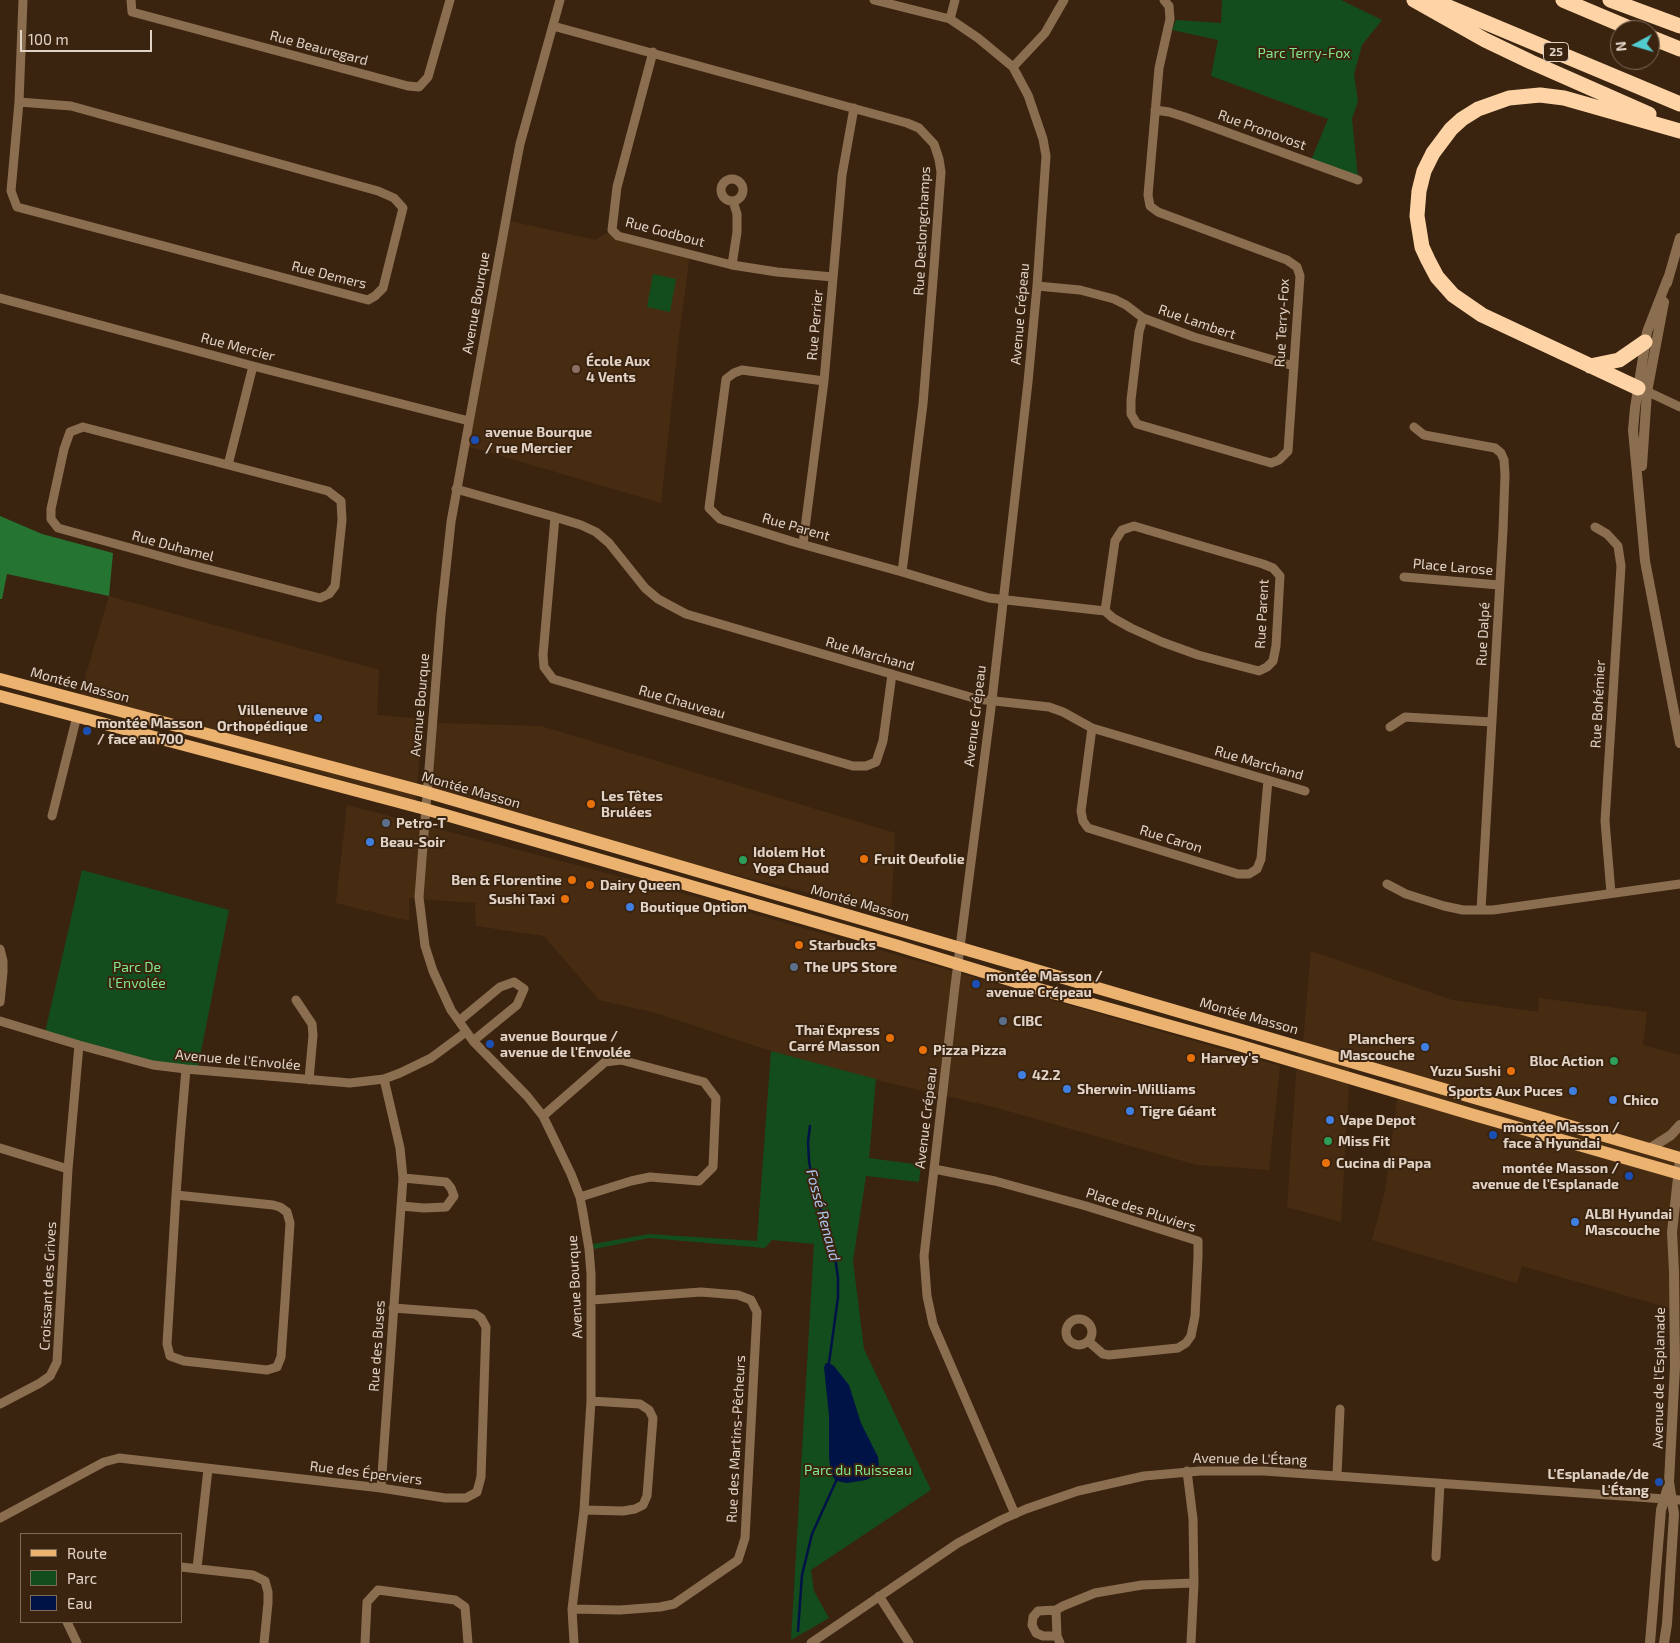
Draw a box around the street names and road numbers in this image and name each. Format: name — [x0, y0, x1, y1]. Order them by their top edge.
street label: Rue Beauregard — [268, 27, 370, 69]
road number: 25 — [1544, 42, 1568, 62]
street label: Rue Pronovost — [1216, 106, 1308, 154]
street label: Rue Deslongchamps — [910, 166, 934, 296]
street label: Rue Godbout — [624, 213, 706, 251]
street label: Avenue Bourque — [459, 251, 493, 355]
street label: Rue Demers — [290, 258, 368, 292]
street label: Avenue Crépeau — [1007, 262, 1033, 366]
street label: Rue Terry-Fox — [1271, 278, 1293, 368]
street label: Rue Perrier — [804, 289, 826, 361]
street label: Rue Lambert — [1156, 301, 1238, 343]
street label: Rue Mercier — [199, 329, 277, 365]
street label: Rue Parent — [760, 509, 832, 545]
street label: Rue Duhamel — [130, 527, 216, 565]
street label: Place Larose — [1412, 555, 1494, 579]
street label: Rue Parent — [1252, 579, 1272, 649]
street label: Rue Dalpé — [1473, 602, 1493, 666]
street label: Rue Marchand — [824, 633, 916, 675]
street label: Avenue Bourque — [407, 653, 433, 757]
street label: Rue Bohémier — [1587, 659, 1609, 749]
street label: Montée Masson — [29, 664, 131, 706]
street label: Avenue Crépeau — [960, 664, 990, 768]
street label: Rue Chauveau — [637, 682, 727, 722]
street label: Rue Marchand — [1213, 742, 1305, 784]
street label: Montée Masson — [420, 768, 522, 812]
street label: Rue Caron — [1138, 822, 1204, 856]
street label: Montée Masson — [809, 881, 911, 925]
street label: Montée Masson — [1198, 994, 1300, 1038]
street label: Avenue de l'Envolée — [175, 1046, 301, 1074]
street label: Avenue Crépeau — [911, 1066, 941, 1170]
street label: Place des Pluviers — [1084, 1184, 1198, 1236]
street label: Croissant des Grives — [36, 1221, 60, 1351]
street label: Avenue Bourque — [564, 1235, 586, 1339]
street label: Rue des Buses — [365, 1300, 389, 1392]
street label: Avenue de l'Esplanade — [1649, 1307, 1669, 1449]
street label: Rue des Martins-Pêcheurs — [723, 1355, 749, 1523]
street label: Avenue de L'Étang — [1193, 1450, 1307, 1468]
street label: Rue des Éperviers — [309, 1458, 423, 1488]

